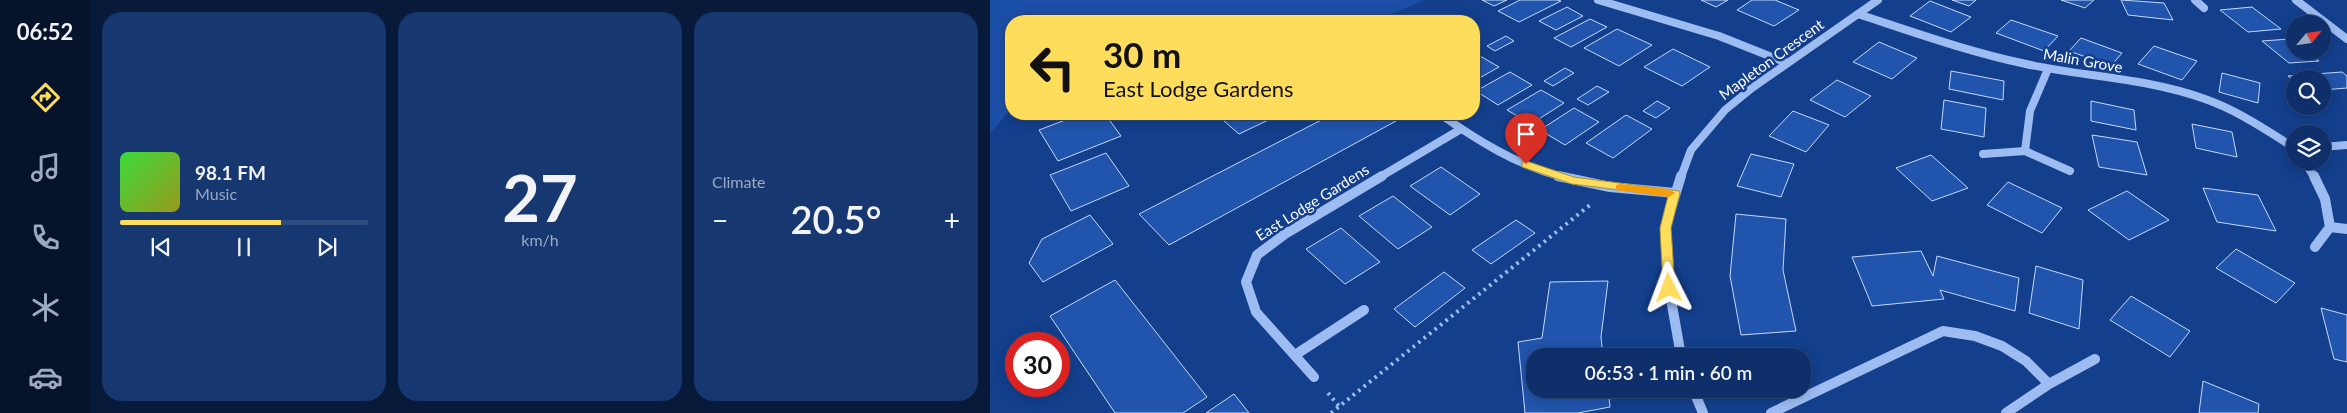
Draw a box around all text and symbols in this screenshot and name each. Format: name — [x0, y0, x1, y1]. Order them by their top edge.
street label: Mapleton Crescent — [1715, 15, 1827, 103]
north arrow — [2286, 15, 2331, 60]
map controls — [2286, 15, 2331, 170]
text: 06:52 — [17, 18, 73, 45]
text: 30 m — [1103, 33, 1181, 75]
icon: left — [1020, 35, 1085, 100]
street label: Malin Grove — [2042, 44, 2124, 76]
button: search — [2286, 70, 2331, 115]
text: East Lodge Gardens — [1103, 75, 1294, 102]
icon: directions — [28, 80, 63, 115]
pin — [1505, 113, 1547, 164]
icon: arrive — [1512, 120, 1540, 148]
button: layers — [2286, 125, 2331, 170]
icon: music — [28, 150, 63, 185]
text: 27 — [502, 158, 578, 236]
street label: East Lodge Gardens — [1252, 160, 1372, 244]
text: 98.1 FM — [195, 161, 266, 184]
text: Climate — [712, 172, 765, 191]
text: Music — [195, 184, 237, 203]
text: 20.5° — [791, 196, 881, 242]
text: − — [712, 203, 728, 237]
text: + — [944, 203, 960, 237]
icon: phone — [28, 220, 63, 255]
text: km/h — [521, 230, 559, 249]
icon: previous — [147, 233, 175, 261]
icon: pause — [230, 233, 258, 261]
icon: next — [313, 233, 341, 261]
position arrow — [1642, 261, 1694, 313]
icon: climate — [28, 290, 63, 325]
speed limit sign: 30 — [1005, 332, 1070, 397]
icon: car — [28, 360, 63, 395]
text: 06:53 · 1 min · 60 m — [1585, 361, 1752, 384]

